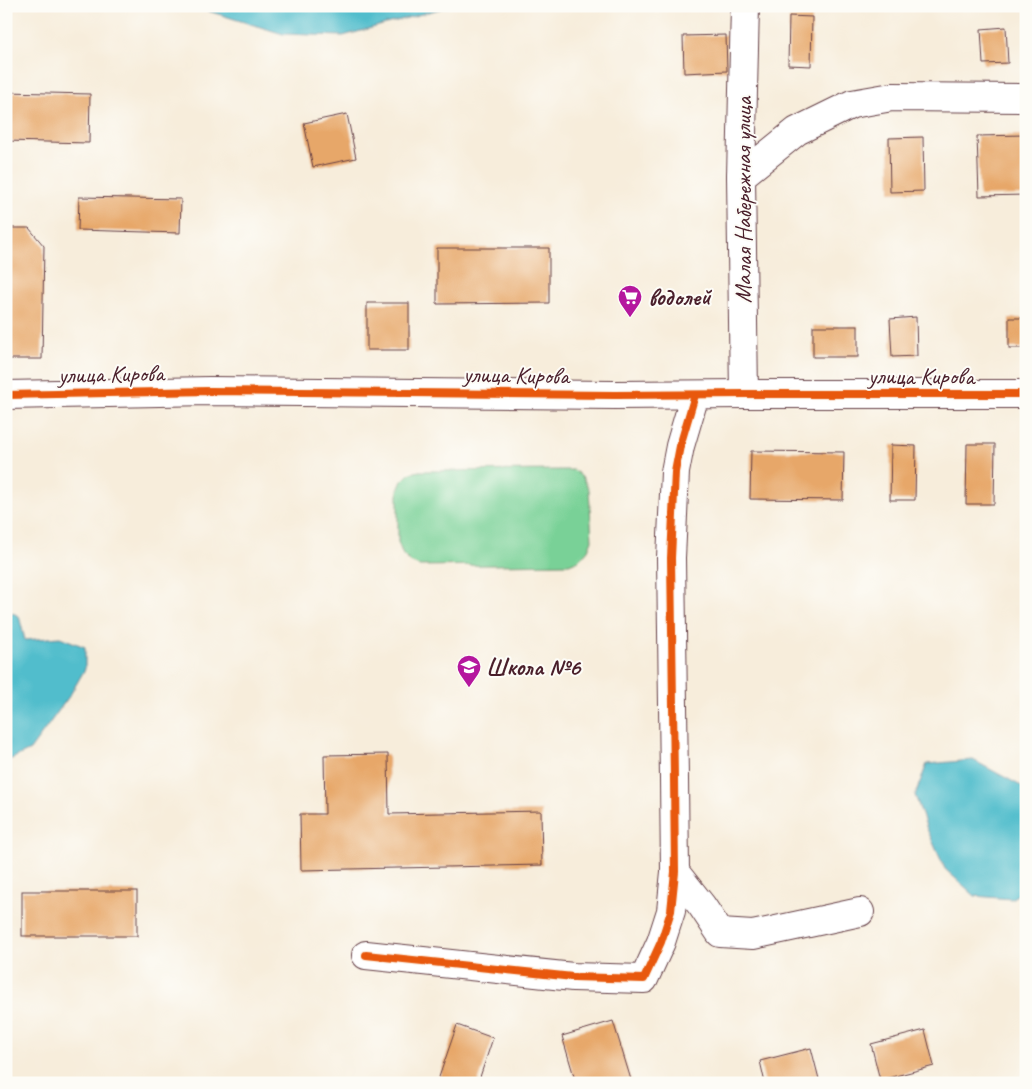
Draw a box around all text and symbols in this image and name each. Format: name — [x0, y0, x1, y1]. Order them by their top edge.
street label: Малая Набережная улица — [728, 95, 758, 303]
place label: водолей — [648, 282, 712, 312]
supermarket icon: водолей — [617, 284, 643, 318]
street label: улица Кирова — [56, 358, 166, 390]
street label: улица Кирова — [461, 359, 571, 391]
street label: улица Кирова — [866, 361, 976, 391]
place label: Школа №6 — [486, 652, 582, 682]
school or university icon: Школа №6 — [456, 654, 482, 688]

